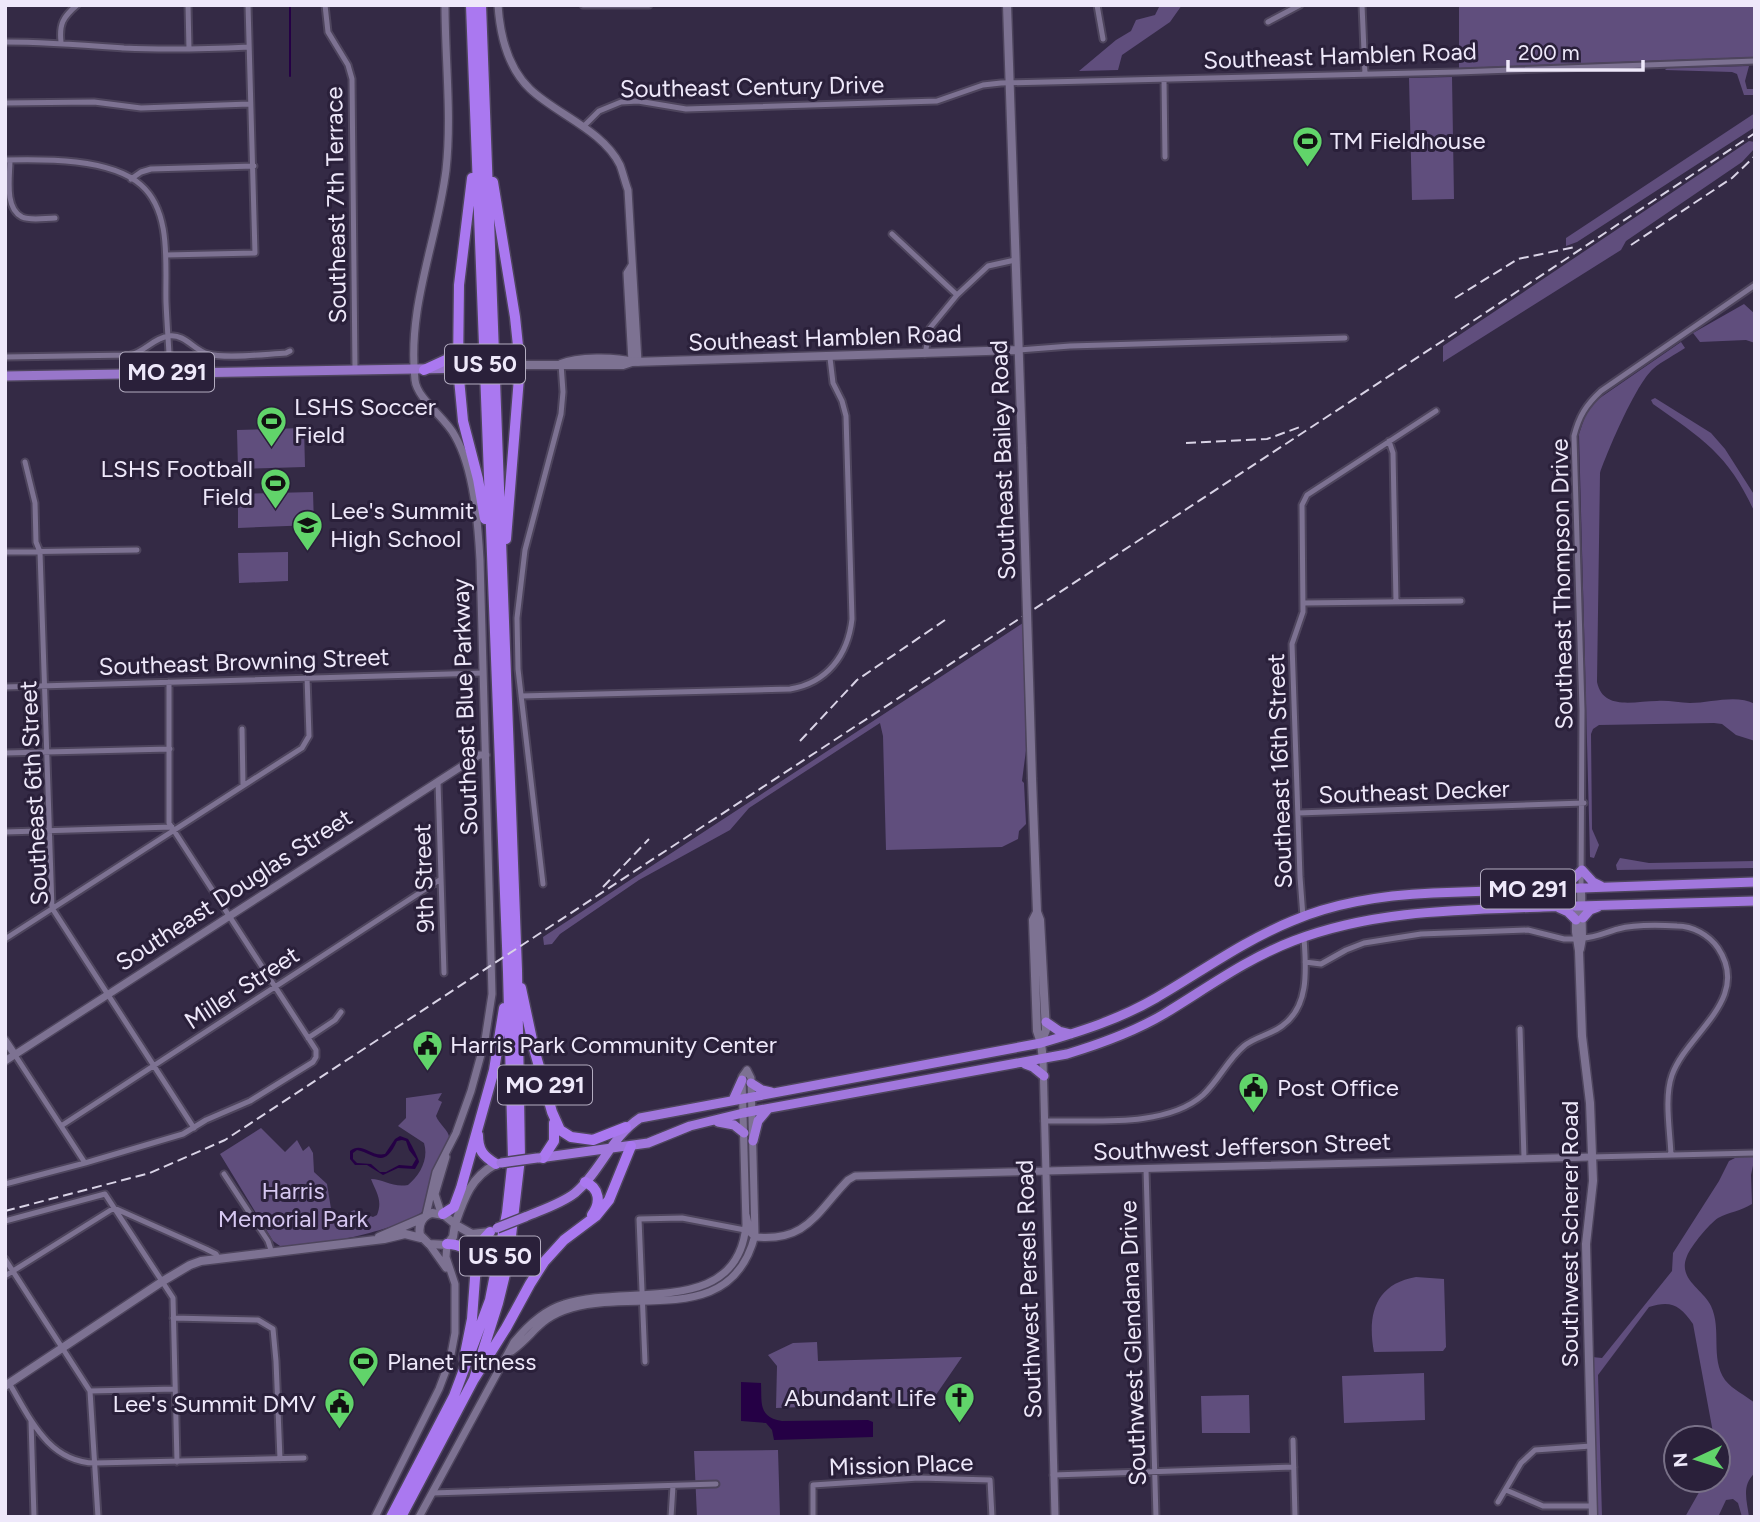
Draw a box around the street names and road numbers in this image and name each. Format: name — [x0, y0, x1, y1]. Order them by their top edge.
street label: Southeast Hamblen Road — [1203, 36, 1477, 75]
street label: Southeast Century Drive — [620, 70, 884, 103]
street label: Southeast 7th Terrace — [319, 86, 352, 324]
street label: Southeast Hamblen Road — [688, 318, 962, 357]
street label: Southeast Bailey Road — [984, 339, 1021, 581]
road number: US 50 — [445, 344, 525, 384]
road number: MO 291 — [120, 352, 214, 392]
street label: Southeast Thompson Drive — [1544, 438, 1579, 730]
street label: Southeast Blue Parkway — [446, 578, 483, 836]
street label: Southeast Browning Street — [98, 642, 390, 681]
street label: Southeast 16th Street — [1261, 653, 1298, 889]
street label: Southeast 6th Street — [13, 680, 54, 906]
street label: Southeast Decker — [1318, 774, 1510, 809]
street label: Southeast Douglas Street — [110, 802, 357, 977]
street label: 9th Street — [407, 823, 440, 933]
road number: MO 291 — [1481, 870, 1575, 908]
street label: Miller Street — [179, 940, 304, 1035]
road number: MO 291 — [498, 1066, 592, 1104]
street label: Southwest Scherer Road — [1555, 1101, 1584, 1367]
street label: Southwest Jefferson Street — [1093, 1127, 1391, 1166]
street label: Southwest Persels Road — [1009, 1159, 1048, 1419]
street label: Southwest Glendana Drive — [1113, 1200, 1152, 1486]
road number: US 50 — [460, 1236, 540, 1275]
street label: Mission Place — [828, 1447, 974, 1482]

